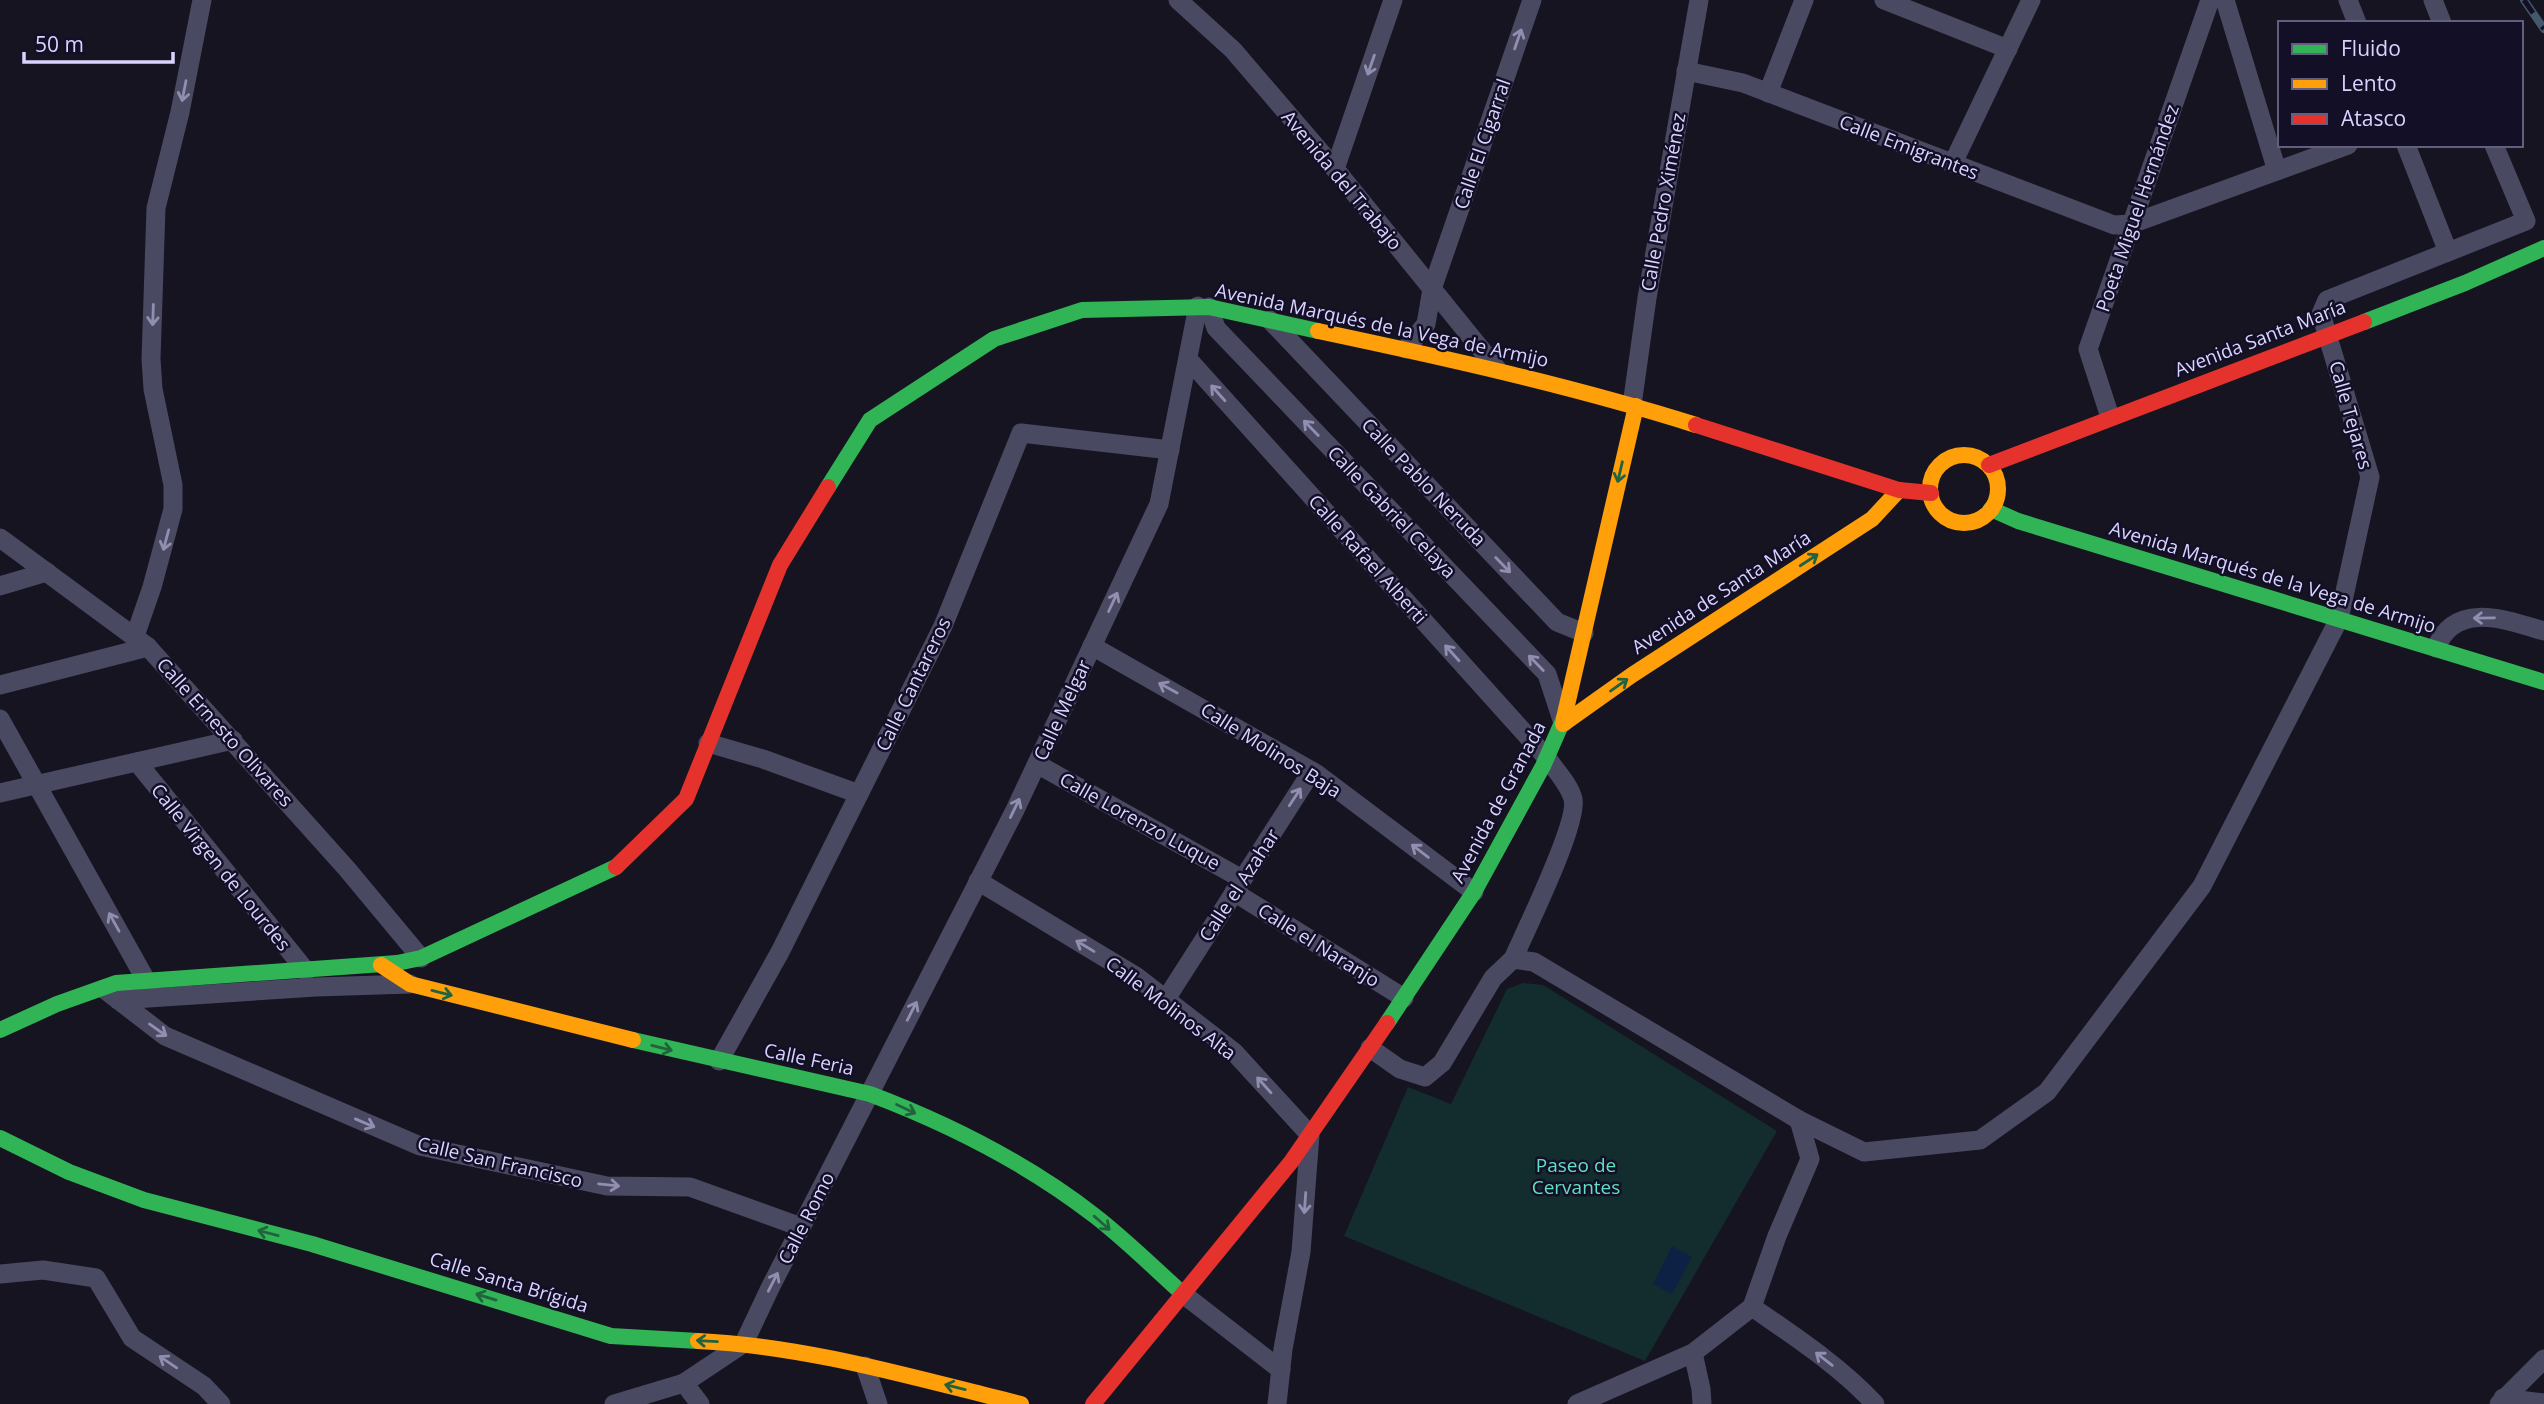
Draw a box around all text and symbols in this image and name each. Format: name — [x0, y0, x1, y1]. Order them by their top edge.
scale bar — [24, 21, 173, 65]
legend — [2278, 21, 2523, 147]
one-way arrow — [1513, 29, 1526, 50]
text: 50 m — [35, 30, 84, 58]
text: Fluido — [2341, 34, 2401, 62]
one-way arrow — [1364, 53, 1376, 75]
text: Lento — [2341, 69, 2397, 97]
street label: Calle El Cigarral — [1447, 75, 1517, 213]
one-way arrow — [177, 79, 191, 102]
street label: Poeta Miguel Hernández — [2089, 101, 2185, 315]
text: Atasco — [2341, 104, 2406, 132]
street label: Avenida del Trabajo — [1276, 105, 1408, 255]
street label: Calle Emigrantes — [1836, 108, 1982, 186]
street label: Calle Pedro Ximénez — [1634, 111, 1692, 293]
street label: Avenida Marqués de la Vega de Armijo — [1213, 277, 1551, 373]
street label: Avenida Santa María — [2171, 293, 2349, 383]
one-way arrow — [146, 303, 159, 326]
street label: Calle Tejares — [2323, 358, 2379, 472]
one-way arrow — [1210, 384, 1226, 402]
street label: Calle Pablo Neruda — [1356, 412, 1492, 552]
one-way arrow — [1303, 420, 1320, 437]
street label: Calle Gabriel Celaya — [1322, 440, 1462, 584]
one-way arrow — [1613, 460, 1627, 483]
street label: Calle Rafael Alberti — [1303, 489, 1433, 629]
street label: Avenida Marqués de la Vega de Armijo — [2107, 515, 2439, 639]
street label: Avenida de Santa María — [1626, 524, 1816, 660]
one-way arrow — [158, 529, 171, 551]
one-way arrow — [1798, 552, 1818, 566]
one-way arrow — [1494, 556, 1511, 573]
one-way arrow — [1106, 592, 1120, 613]
one-way arrow — [2473, 611, 2496, 625]
street label: Calle Cantareros — [869, 613, 957, 755]
one-way arrow — [1444, 645, 1461, 662]
street label: Calle Ernesto Olivares — [151, 652, 299, 812]
street label: Calle Melgar — [1027, 655, 1097, 765]
one-way arrow — [1528, 655, 1545, 672]
one-way arrow — [1609, 678, 1628, 692]
one-way arrow — [1158, 681, 1179, 694]
street label: Calle Molinos Baja — [1196, 696, 1346, 804]
street label: Avenida de Granada — [1444, 717, 1552, 887]
street label: Calle Lorenzo Luque — [1055, 766, 1225, 876]
street label: Calle Virgen de Lourdes — [145, 778, 297, 956]
one-way arrow — [1287, 788, 1302, 807]
one-way arrow — [1009, 798, 1023, 819]
street label: Calle el Azahar — [1193, 823, 1285, 946]
one-way arrow — [1411, 844, 1430, 859]
street label: Calle el Naranjo — [1253, 897, 1385, 993]
one-way arrow — [107, 912, 120, 933]
one-way arrow — [1076, 938, 1096, 952]
street label: Calle Molinos Alta — [1100, 950, 1242, 1066]
one-way arrow — [430, 987, 453, 1000]
one-way arrow — [906, 1001, 920, 1022]
one-way arrow — [148, 1023, 167, 1037]
street label: Calle Feria — [762, 1037, 856, 1081]
one-way arrow — [651, 1042, 673, 1055]
one-way arrow — [1256, 1076, 1272, 1094]
one-way arrow — [895, 1103, 917, 1116]
one-way arrow — [354, 1117, 376, 1130]
street label: Calle San Francisco — [415, 1130, 585, 1194]
park label: Paseo de Cervantes — [1532, 1152, 1620, 1200]
street label: Calle Romo — [772, 1168, 840, 1268]
one-way arrow — [597, 1179, 619, 1192]
one-way arrow — [1298, 1191, 1311, 1214]
one-way arrow — [1093, 1215, 1111, 1231]
one-way arrow — [257, 1226, 280, 1239]
street label: Calle Santa Brígida — [426, 1245, 592, 1319]
one-way arrow — [766, 1272, 780, 1293]
one-way arrow — [475, 1290, 497, 1303]
one-way arrow — [696, 1335, 719, 1348]
one-way arrow — [1815, 1352, 1834, 1367]
one-way arrow — [159, 1355, 178, 1369]
one-way arrow — [944, 1379, 966, 1392]

